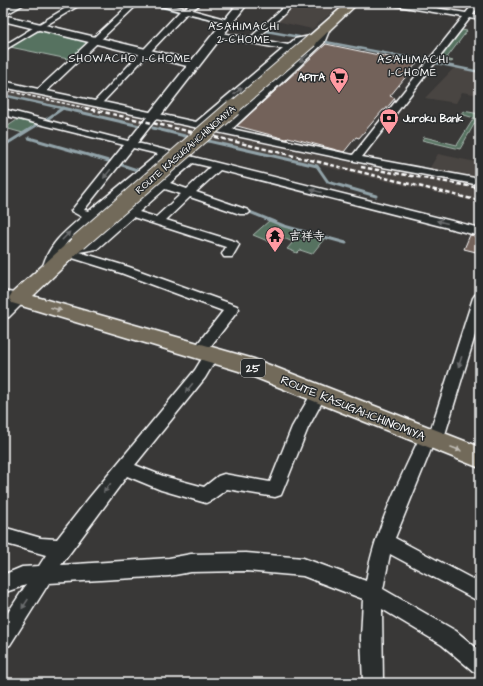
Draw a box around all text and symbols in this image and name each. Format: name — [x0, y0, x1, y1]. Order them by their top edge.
district label: ASAHIMACHI 2-CHOME — [208, 19, 280, 47]
district label: SHOWACHO 1-CHOME — [69, 51, 191, 66]
district label: ASAHIMACHI 1-CHOME — [377, 52, 449, 80]
one-way arrow — [299, 53, 310, 62]
supermarket icon: APITA — [328, 66, 350, 94]
place label: APITA — [298, 71, 326, 85]
one-way arrow — [233, 87, 244, 96]
street label: ROUTE KASUGAI-ICHINOMIYA — [132, 102, 239, 197]
bank icon: Juroku Bank — [378, 107, 400, 135]
place label: Juroku Bank — [402, 112, 464, 126]
one-way arrow — [102, 168, 111, 179]
one-way arrow — [310, 187, 322, 193]
one-way arrow — [436, 219, 448, 225]
temple icon: 吉祥寺 — [264, 225, 286, 253]
place label: 吉祥寺 — [289, 228, 325, 245]
one-way arrow — [61, 231, 71, 241]
one-way arrow — [50, 306, 62, 312]
one-way arrow — [457, 356, 463, 368]
road number: 25 — [241, 359, 265, 377]
street label: ROUTE KASUGAI-ICHINOMIYA — [278, 372, 428, 445]
one-way arrow — [185, 382, 193, 393]
one-way arrow — [450, 446, 462, 452]
one-way arrow — [103, 483, 111, 494]
one-way arrow — [21, 599, 28, 610]

